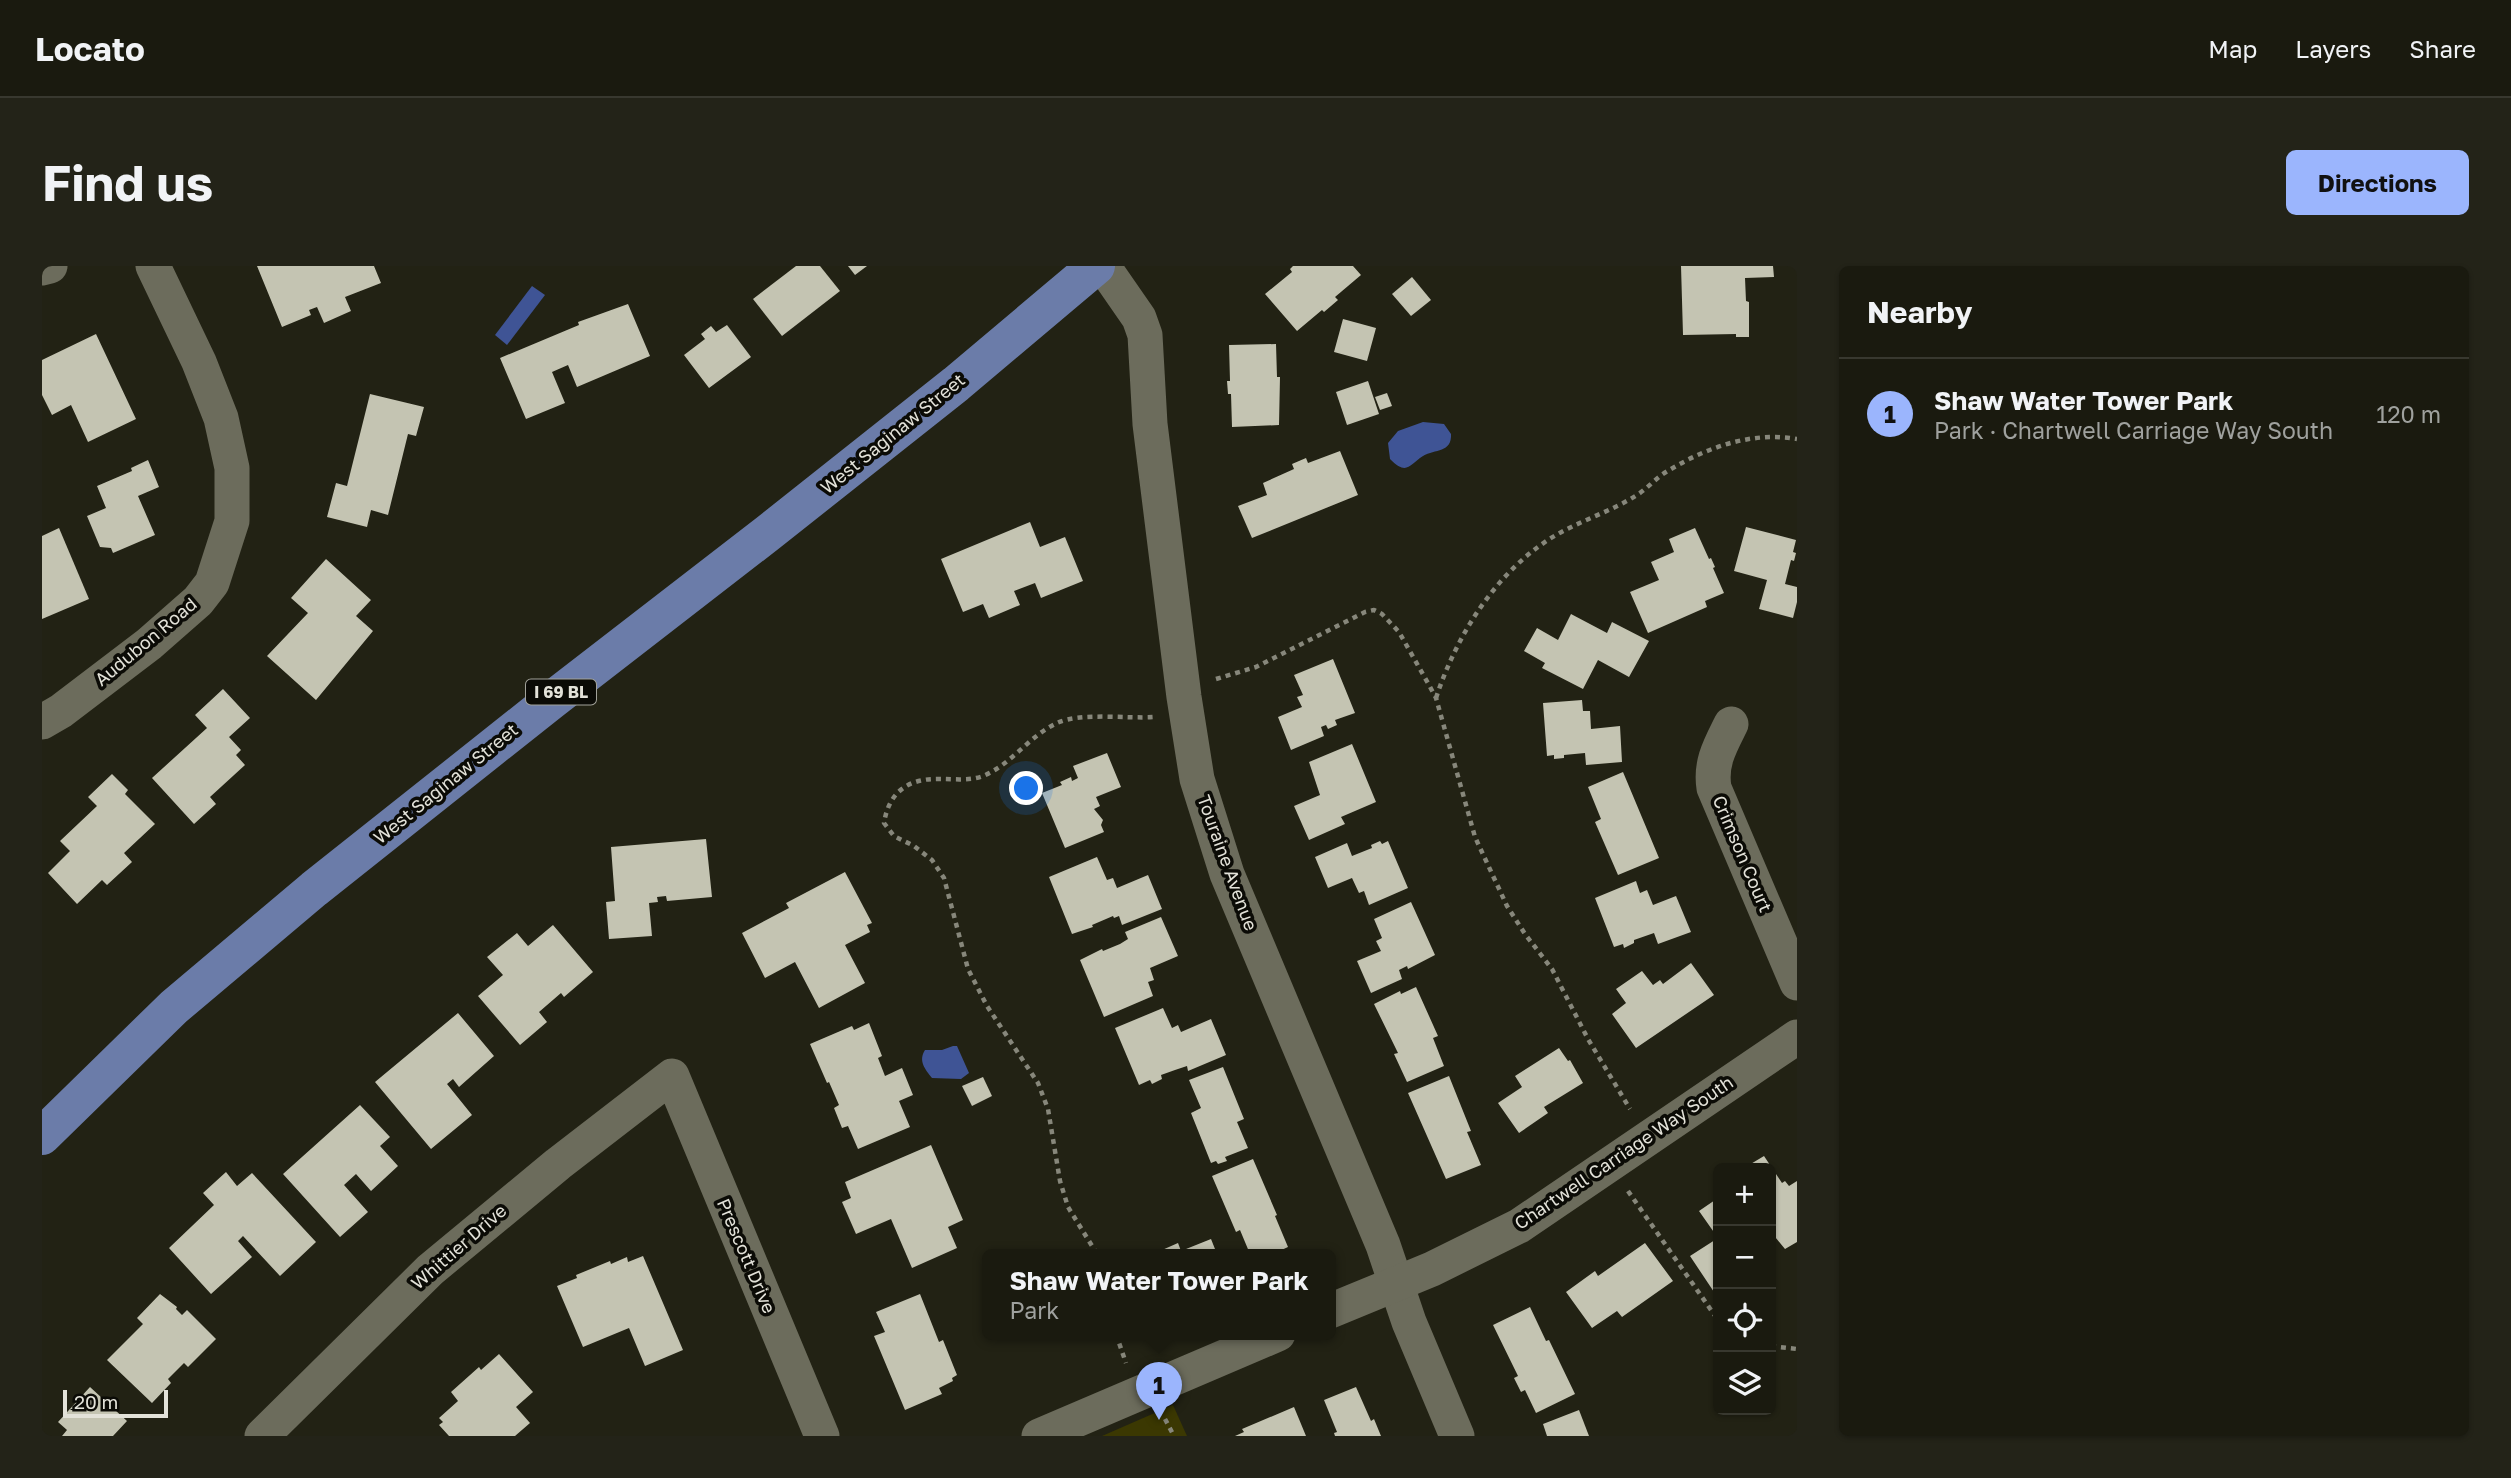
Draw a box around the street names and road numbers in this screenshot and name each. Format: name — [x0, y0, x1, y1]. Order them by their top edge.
street label: West Saginaw Street — [816, 368, 969, 498]
street label: Audubon Road — [90, 592, 201, 690]
road number: I 69 BL — [526, 680, 596, 704]
street label: West Saginaw Street — [369, 718, 522, 848]
street label: Touraine Avenue — [1193, 792, 1263, 933]
street label: Crimson Court — [1708, 792, 1777, 915]
street label: Chartwell Carriage Way South — [1510, 1071, 1737, 1234]
street label: Prescott Drive — [713, 1195, 781, 1316]
street label: Whittier Drive — [406, 1199, 510, 1294]

